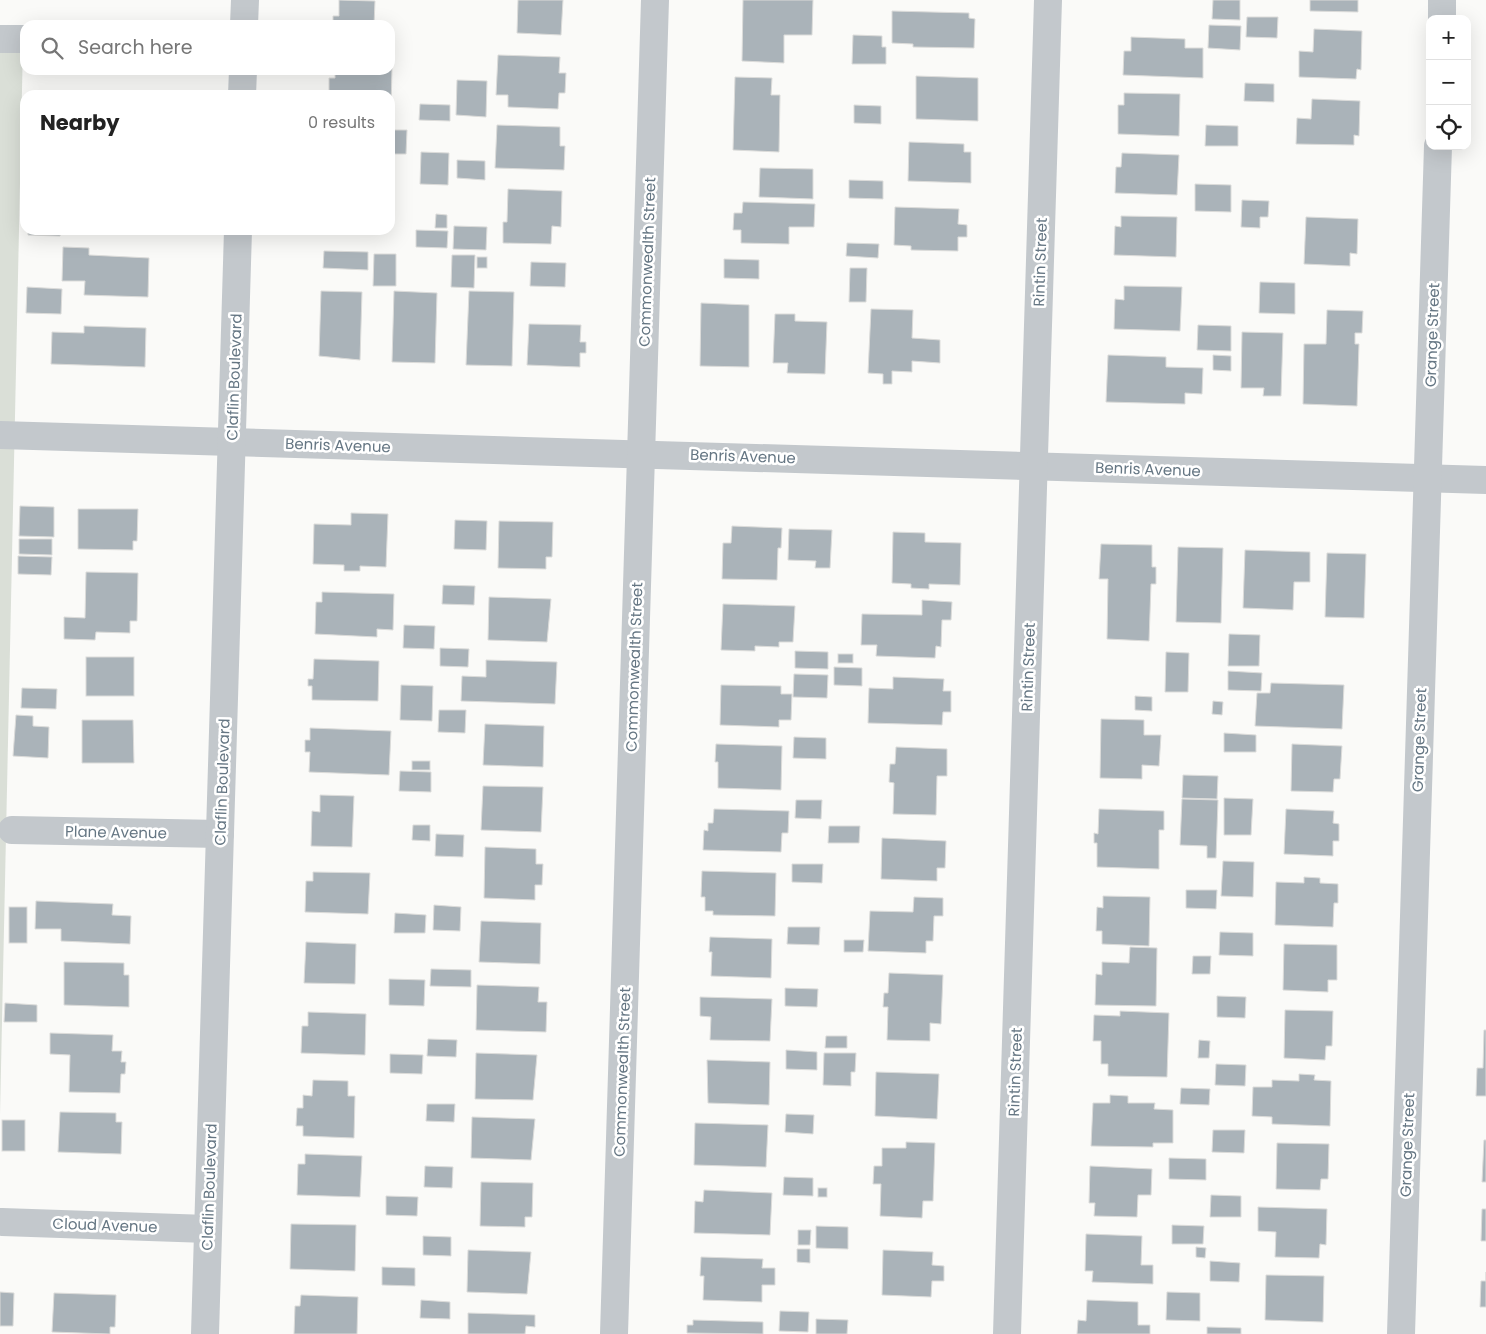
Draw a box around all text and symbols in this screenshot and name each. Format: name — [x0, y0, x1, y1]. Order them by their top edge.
map controls — [1426, 15, 1471, 150]
button: + — [1426, 15, 1471, 60]
search box — [20, 20, 395, 75]
icon: search — [38, 34, 66, 62]
text: Search here — [78, 34, 192, 61]
button: − — [1426, 60, 1471, 105]
button: locate — [1426, 105, 1471, 150]
text: Nearby — [40, 108, 120, 137]
text: 0 results — [308, 111, 375, 134]
street label: Commonwealth Street — [634, 177, 660, 347]
street label: Rintin Street — [1028, 217, 1052, 307]
street label: Grange Street — [1420, 282, 1444, 388]
street label: Claflin Boulevard — [221, 313, 247, 441]
street label: Benris Avenue — [285, 433, 391, 457]
street label: Benris Avenue — [690, 444, 796, 468]
street label: Benris Avenue — [1095, 457, 1201, 481]
street label: Commonwealth Street — [621, 582, 647, 752]
street label: Rintin Street — [1016, 622, 1040, 712]
street label: Grange Street — [1407, 687, 1431, 793]
street label: Claflin Boulevard — [209, 718, 235, 846]
street label: Plane Avenue — [65, 821, 167, 843]
street label: Commonwealth Street — [609, 987, 635, 1157]
street label: Rintin Street — [1003, 1027, 1027, 1117]
street label: Grange Street — [1395, 1092, 1419, 1198]
street label: Claflin Boulevard — [196, 1123, 222, 1251]
street label: Cloud Avenue — [52, 1213, 158, 1237]

